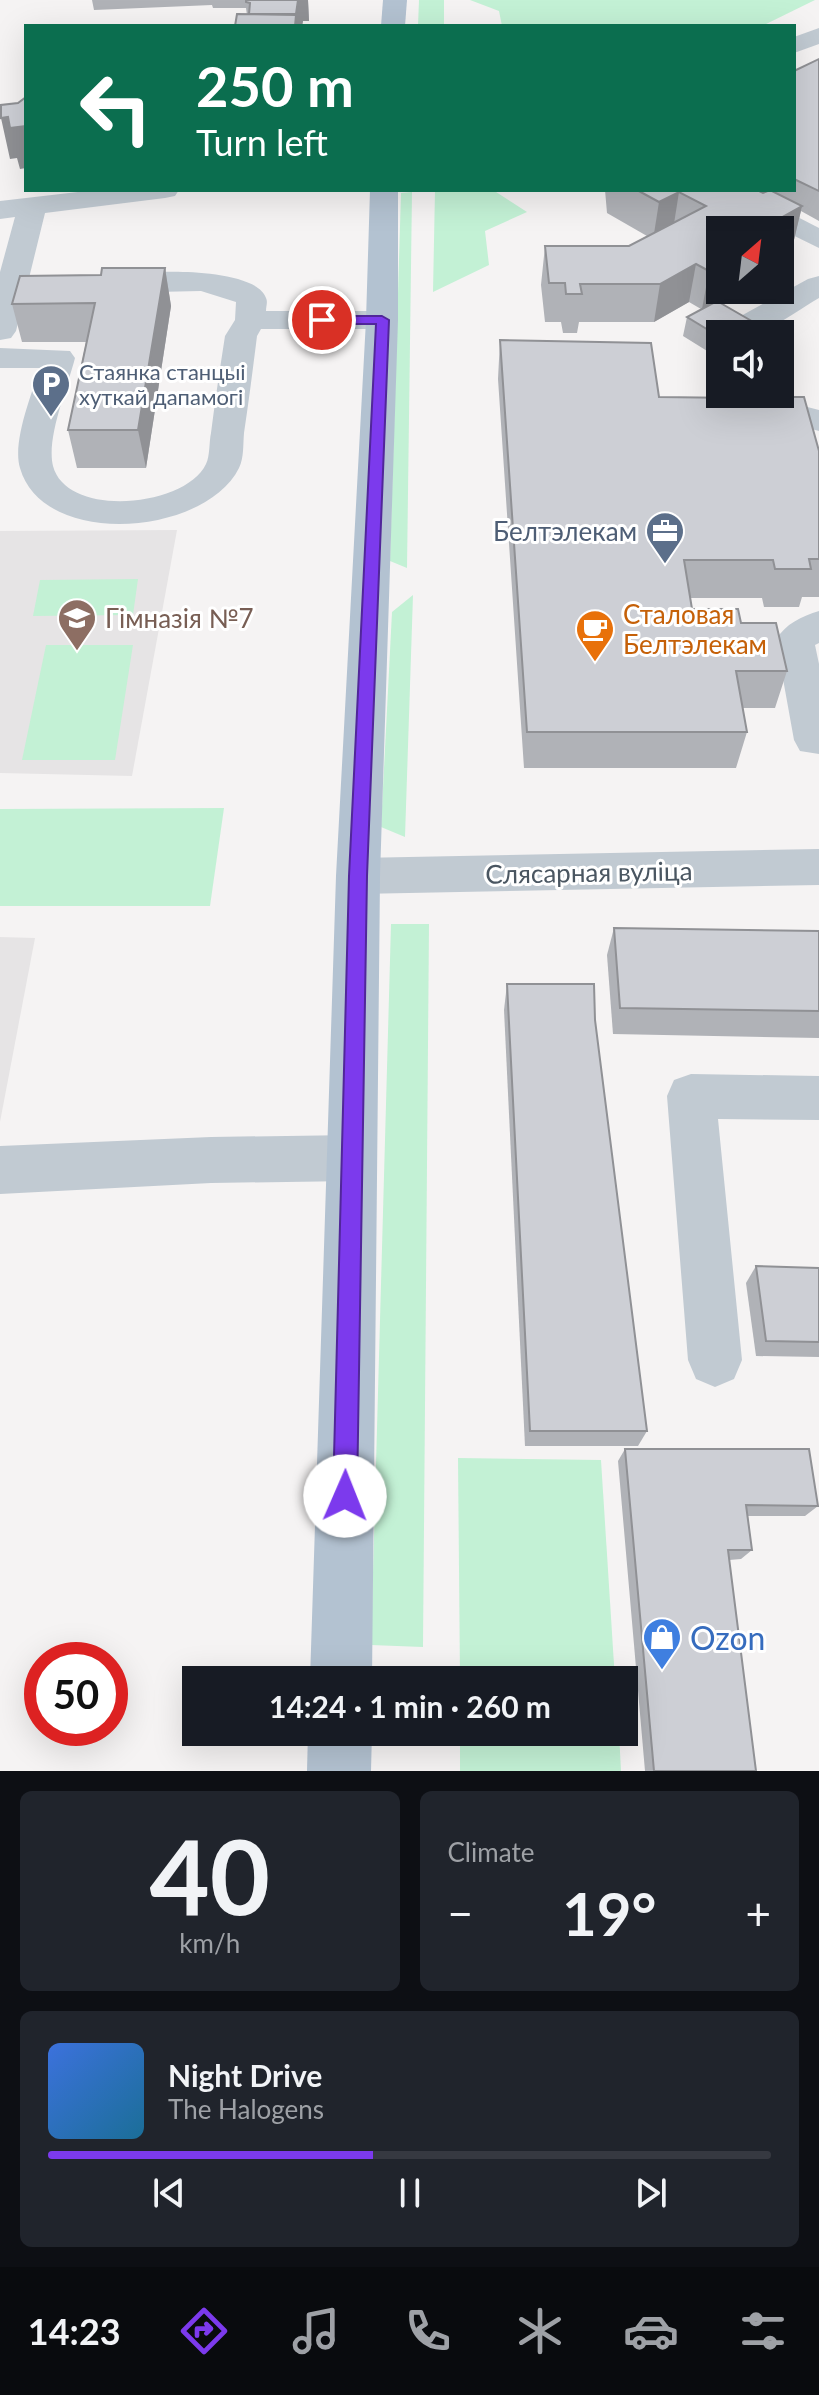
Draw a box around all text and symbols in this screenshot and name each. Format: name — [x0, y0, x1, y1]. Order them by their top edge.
text: 250 m — [196, 52, 354, 119]
icon: left — [64, 56, 168, 160]
text: Turn left — [196, 120, 328, 164]
north arrow — [706, 216, 794, 304]
map controls — [706, 216, 794, 408]
pin — [288, 286, 356, 354]
icon: arrive — [300, 298, 344, 342]
button: sound — [706, 320, 794, 408]
place label: Стаянка станцыі хуткай дапамогі — [79, 358, 246, 410]
parking icon: Стаянка станцыі хуткай дапамогі — [30, 363, 72, 418]
office icon: Белтэлекам — [644, 510, 686, 565]
place label: Белтэлекам — [493, 515, 637, 547]
school or university icon: Гімназія №7 — [56, 597, 98, 652]
place label: Сталовая Белтэлекам — [623, 598, 767, 660]
place label: Гімназія №7 — [105, 602, 254, 634]
cafe icon: Сталовая Белтэлекам — [574, 608, 616, 663]
street label: Слясарная вуліца — [485, 854, 693, 890]
position arrow — [303, 1454, 387, 1538]
shop icon: Ozon — [641, 1616, 683, 1671]
place label: Ozon — [690, 1618, 765, 1657]
speed limit sign: 50 — [24, 1642, 128, 1746]
text: 14:24 · 1 min · 260 m — [269, 1688, 551, 1724]
text: 40 — [149, 1812, 270, 1937]
text: Climate — [448, 1836, 534, 1868]
text: 19° — [562, 1877, 657, 1949]
text: − — [448, 1887, 473, 1939]
text: + — [745, 1887, 771, 1939]
text: km/h — [179, 1927, 240, 1959]
text: Night Drive — [168, 2057, 322, 2093]
text: The Halogens — [168, 2093, 324, 2125]
icon: previous — [147, 2171, 191, 2215]
icon: pause — [388, 2171, 432, 2215]
icon: next — [629, 2171, 673, 2215]
icon: directions — [176, 2303, 232, 2359]
icon: music — [288, 2303, 344, 2359]
icon: phone — [400, 2303, 456, 2359]
icon: climate — [512, 2303, 568, 2359]
icon: car — [623, 2303, 679, 2359]
icon: filters — [735, 2303, 791, 2359]
text: 14:23 — [28, 2309, 121, 2353]

